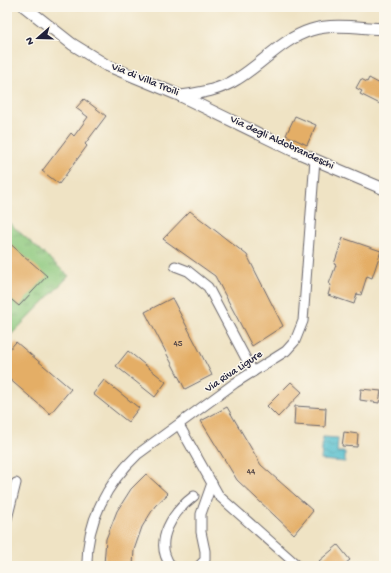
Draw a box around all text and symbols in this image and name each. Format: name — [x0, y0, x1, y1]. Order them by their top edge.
north arrow — [18, 18, 58, 58]
text: N — [24, 35, 37, 46]
street label: Via di Villa Troili — [109, 61, 181, 99]
street label: Via degli Aldobrandeschi — [227, 113, 336, 172]
house number: 45 — [174, 339, 183, 350]
street label: Via Riva Ligure — [202, 348, 265, 396]
house number: 44 — [247, 467, 256, 478]

